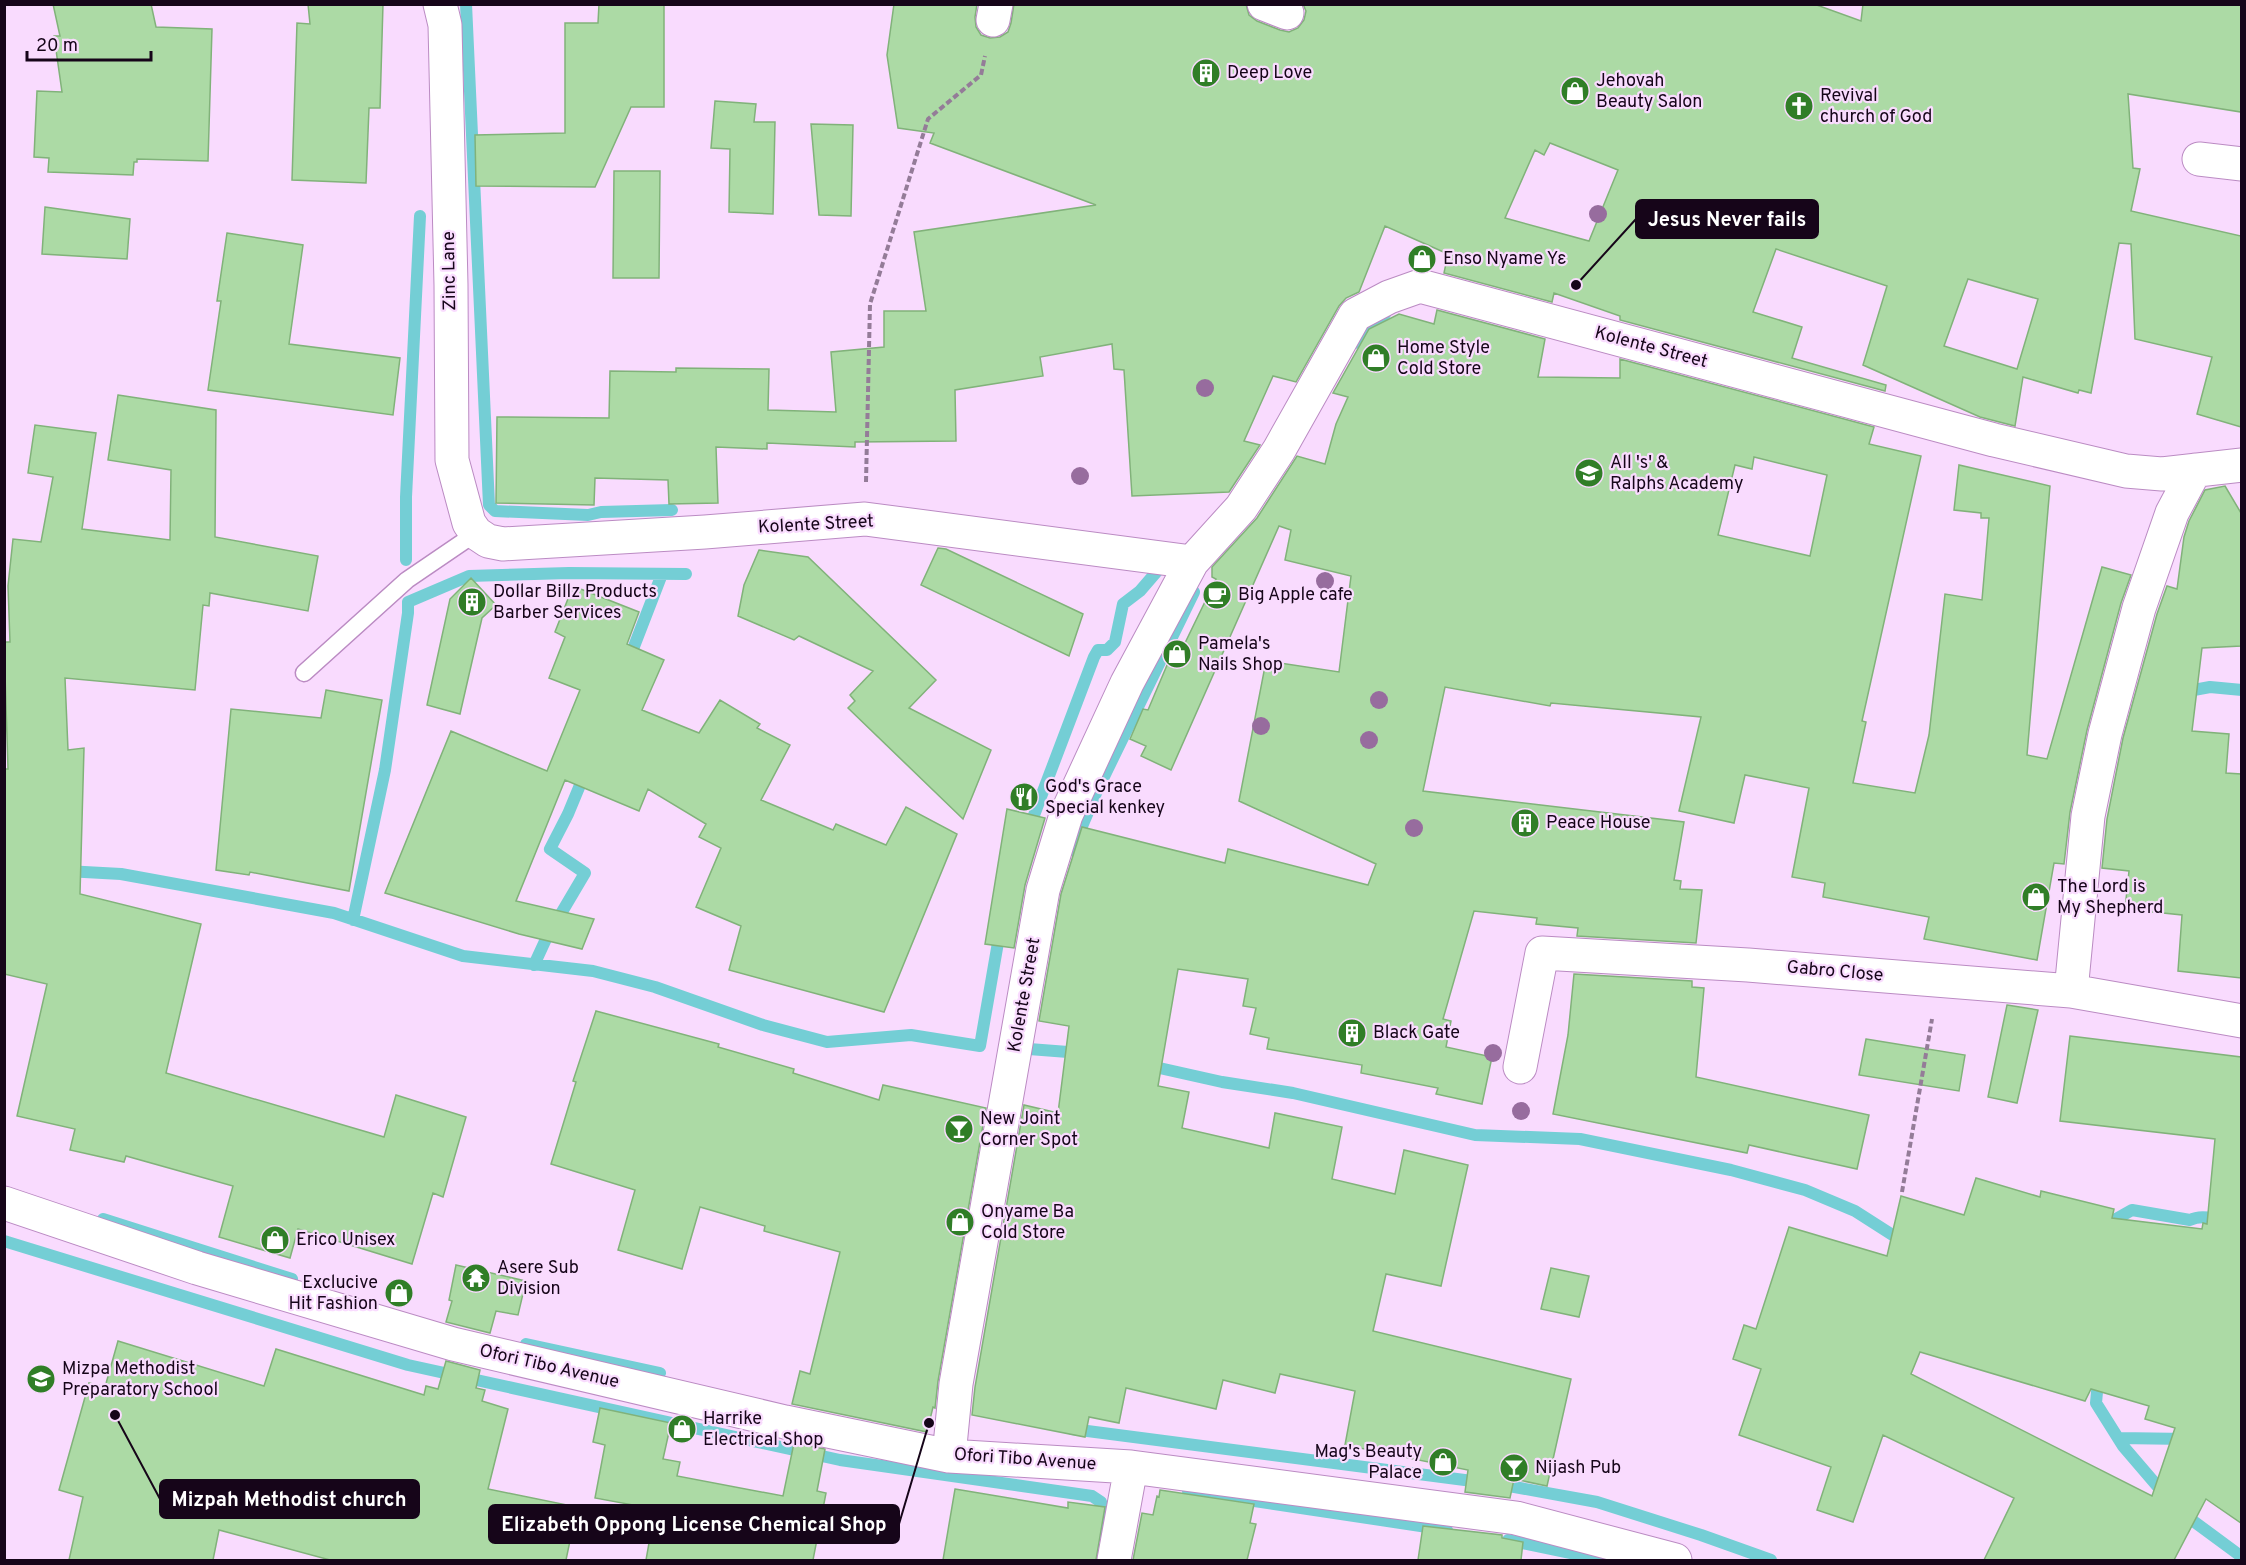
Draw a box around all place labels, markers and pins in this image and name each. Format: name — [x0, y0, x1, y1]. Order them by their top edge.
building icon: Deep Love — [1190, 57, 1222, 89]
place label: Deep Love — [1227, 62, 1312, 85]
place label: Jehovah Beauty Salon — [1596, 70, 1702, 114]
shop icon: Jehovah Beauty Salon — [1559, 75, 1591, 107]
place label: Revival church of God — [1820, 85, 1932, 129]
church icon: Revival church of God — [1783, 90, 1815, 122]
callout: Jesus Never fails — [1636, 200, 1818, 238]
shop icon: Enso Nyame Yɛ — [1406, 243, 1438, 275]
place label: Enso Nyame Yɛ — [1443, 248, 1567, 271]
place label: Home Style Cold Store — [1397, 337, 1490, 381]
shop icon: Home Style Cold Store — [1360, 342, 1392, 374]
place label: All 's' & Ralphs Academy — [1610, 452, 1744, 496]
school or university icon: All 's' & Ralphs Academy — [1573, 457, 1605, 489]
cafe icon: Big Apple cafe — [1201, 579, 1233, 611]
place label: Dollar Billz Products Barber Services — [493, 581, 657, 625]
place label: Big Apple cafe — [1238, 584, 1353, 607]
building icon: Dollar Billz Products Barber Services — [456, 586, 488, 618]
place label: Pamela's Nails Shop — [1198, 633, 1283, 677]
shop icon: Pamela's Nails Shop — [1161, 638, 1193, 670]
place label: God's Grace Special kenkey — [1045, 776, 1165, 820]
restaurant icon: God's Grace Special kenkey — [1008, 781, 1040, 813]
building icon: Peace House — [1509, 807, 1541, 839]
place label: Peace House — [1546, 812, 1651, 835]
place label: The Lord is My Shepherd — [2057, 876, 2163, 920]
shop icon: The Lord is My Shepherd — [2020, 881, 2052, 913]
building icon: Black Gate — [1336, 1017, 1368, 1049]
place label: Black Gate — [1373, 1022, 1460, 1045]
place label: New Joint Corner Spot — [980, 1108, 1078, 1152]
bar icon: New Joint Corner Spot — [943, 1113, 975, 1145]
place label: Onyame Ba Cold Store — [981, 1201, 1074, 1245]
shop icon: Onyame Ba Cold Store — [944, 1206, 976, 1238]
shop icon: Erico Unisex — [259, 1224, 291, 1256]
place label: Erico Unisex — [296, 1229, 395, 1252]
place label: Asere Sub Division — [497, 1257, 579, 1301]
temple icon: Asere Sub Division — [460, 1262, 492, 1294]
place label: Exclucive Hit Fashion — [288, 1272, 378, 1316]
shop icon: Exclucive Hit Fashion — [383, 1277, 415, 1309]
place label: Mizpa Methodist Preparatory School — [62, 1358, 218, 1402]
school or university icon: Mizpa Methodist Preparatory School — [25, 1363, 57, 1395]
place label: Harrike Electrical Shop — [703, 1408, 823, 1452]
shop icon: Harrike Electrical Shop — [666, 1413, 698, 1445]
place label: Mag's Beauty Palace — [1315, 1441, 1422, 1485]
shop icon: Mag's Beauty Palace — [1427, 1446, 1459, 1478]
bar icon: Nijash Pub — [1498, 1452, 1530, 1484]
place label: Nijash Pub — [1535, 1457, 1621, 1480]
callout: Mizpah Methodist church — [160, 1480, 419, 1518]
callout: Elizabeth Oppong License Chemical Shop — [489, 1505, 899, 1543]

